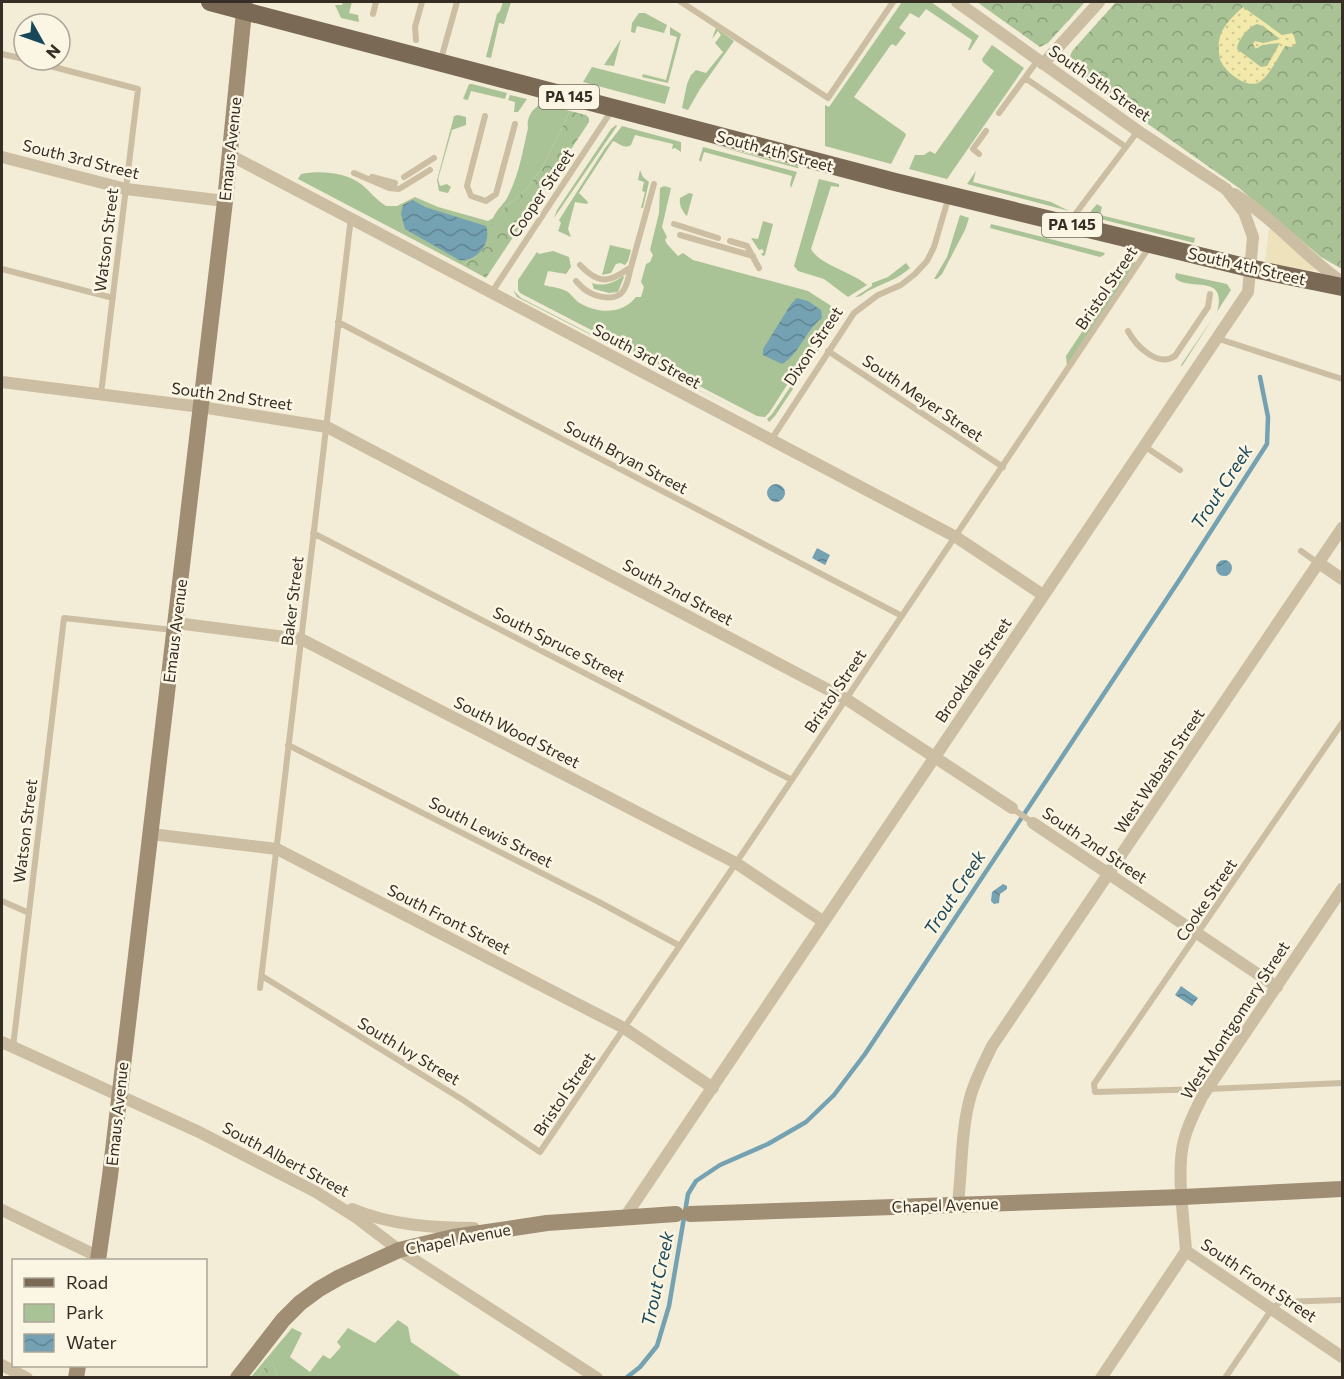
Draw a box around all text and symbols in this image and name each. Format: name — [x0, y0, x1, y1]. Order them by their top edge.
north arrow — [12, 12, 72, 72]
street label: South 5th Street — [1046, 40, 1155, 125]
text: N — [43, 41, 65, 63]
road number: PA 145 — [539, 85, 599, 109]
street label: Emaus Avenue — [215, 96, 244, 202]
street label: South 4th Street — [715, 126, 836, 175]
street label: South 3rd Street — [21, 135, 142, 182]
street label: Cooper Street — [504, 144, 577, 241]
street label: Watson Street — [90, 186, 121, 293]
road number: PA 145 — [1042, 213, 1102, 237]
street label: Bristol Street — [1071, 242, 1141, 333]
street label: South 4th Street — [1186, 243, 1308, 288]
street label: Dixon Street — [779, 302, 846, 389]
street label: South 3rd Street — [590, 319, 705, 392]
street label: South Meyer Street — [859, 350, 988, 445]
street label: South 2nd Street — [170, 378, 294, 413]
street label: South Bryan Street — [561, 416, 692, 497]
water label: Trout Creek — [1186, 439, 1257, 533]
street label: South 2nd Street — [620, 554, 737, 629]
street label: Baker Street — [277, 555, 306, 647]
street label: Emaus Avenue — [159, 578, 190, 684]
street label: South Spruce Street — [490, 602, 629, 685]
street label: Brookdale Street — [931, 613, 1015, 726]
street label: Bristol Street — [800, 645, 870, 736]
street label: South Wood Street — [451, 692, 584, 772]
street label: West Wabash Street — [1110, 704, 1208, 837]
street label: Watson Street — [9, 777, 40, 884]
street label: South Lewis Street — [426, 792, 557, 871]
street label: South 2nd Street — [1039, 803, 1152, 887]
water label: Trout Creek — [919, 845, 990, 939]
street label: Cooke Street — [1171, 855, 1240, 944]
street label: South Front Street — [385, 879, 514, 958]
street label: West Montgomery Street — [1176, 937, 1293, 1102]
street label: South Ivy Street — [355, 1013, 464, 1089]
street label: Bristol Street — [529, 1048, 599, 1139]
street label: Emaus Avenue — [102, 1061, 131, 1167]
street label: South Albert Street — [220, 1117, 353, 1200]
street label: Chapel Avenue — [891, 1193, 999, 1216]
street label: Chapel Avenue — [404, 1219, 512, 1258]
water label: Trout Creek — [636, 1228, 678, 1328]
street label: South Front Street — [1198, 1234, 1321, 1326]
legend — [12, 1259, 207, 1367]
text: Road — [66, 1271, 108, 1293]
text: Park — [66, 1301, 104, 1323]
text: Water — [66, 1331, 117, 1353]

